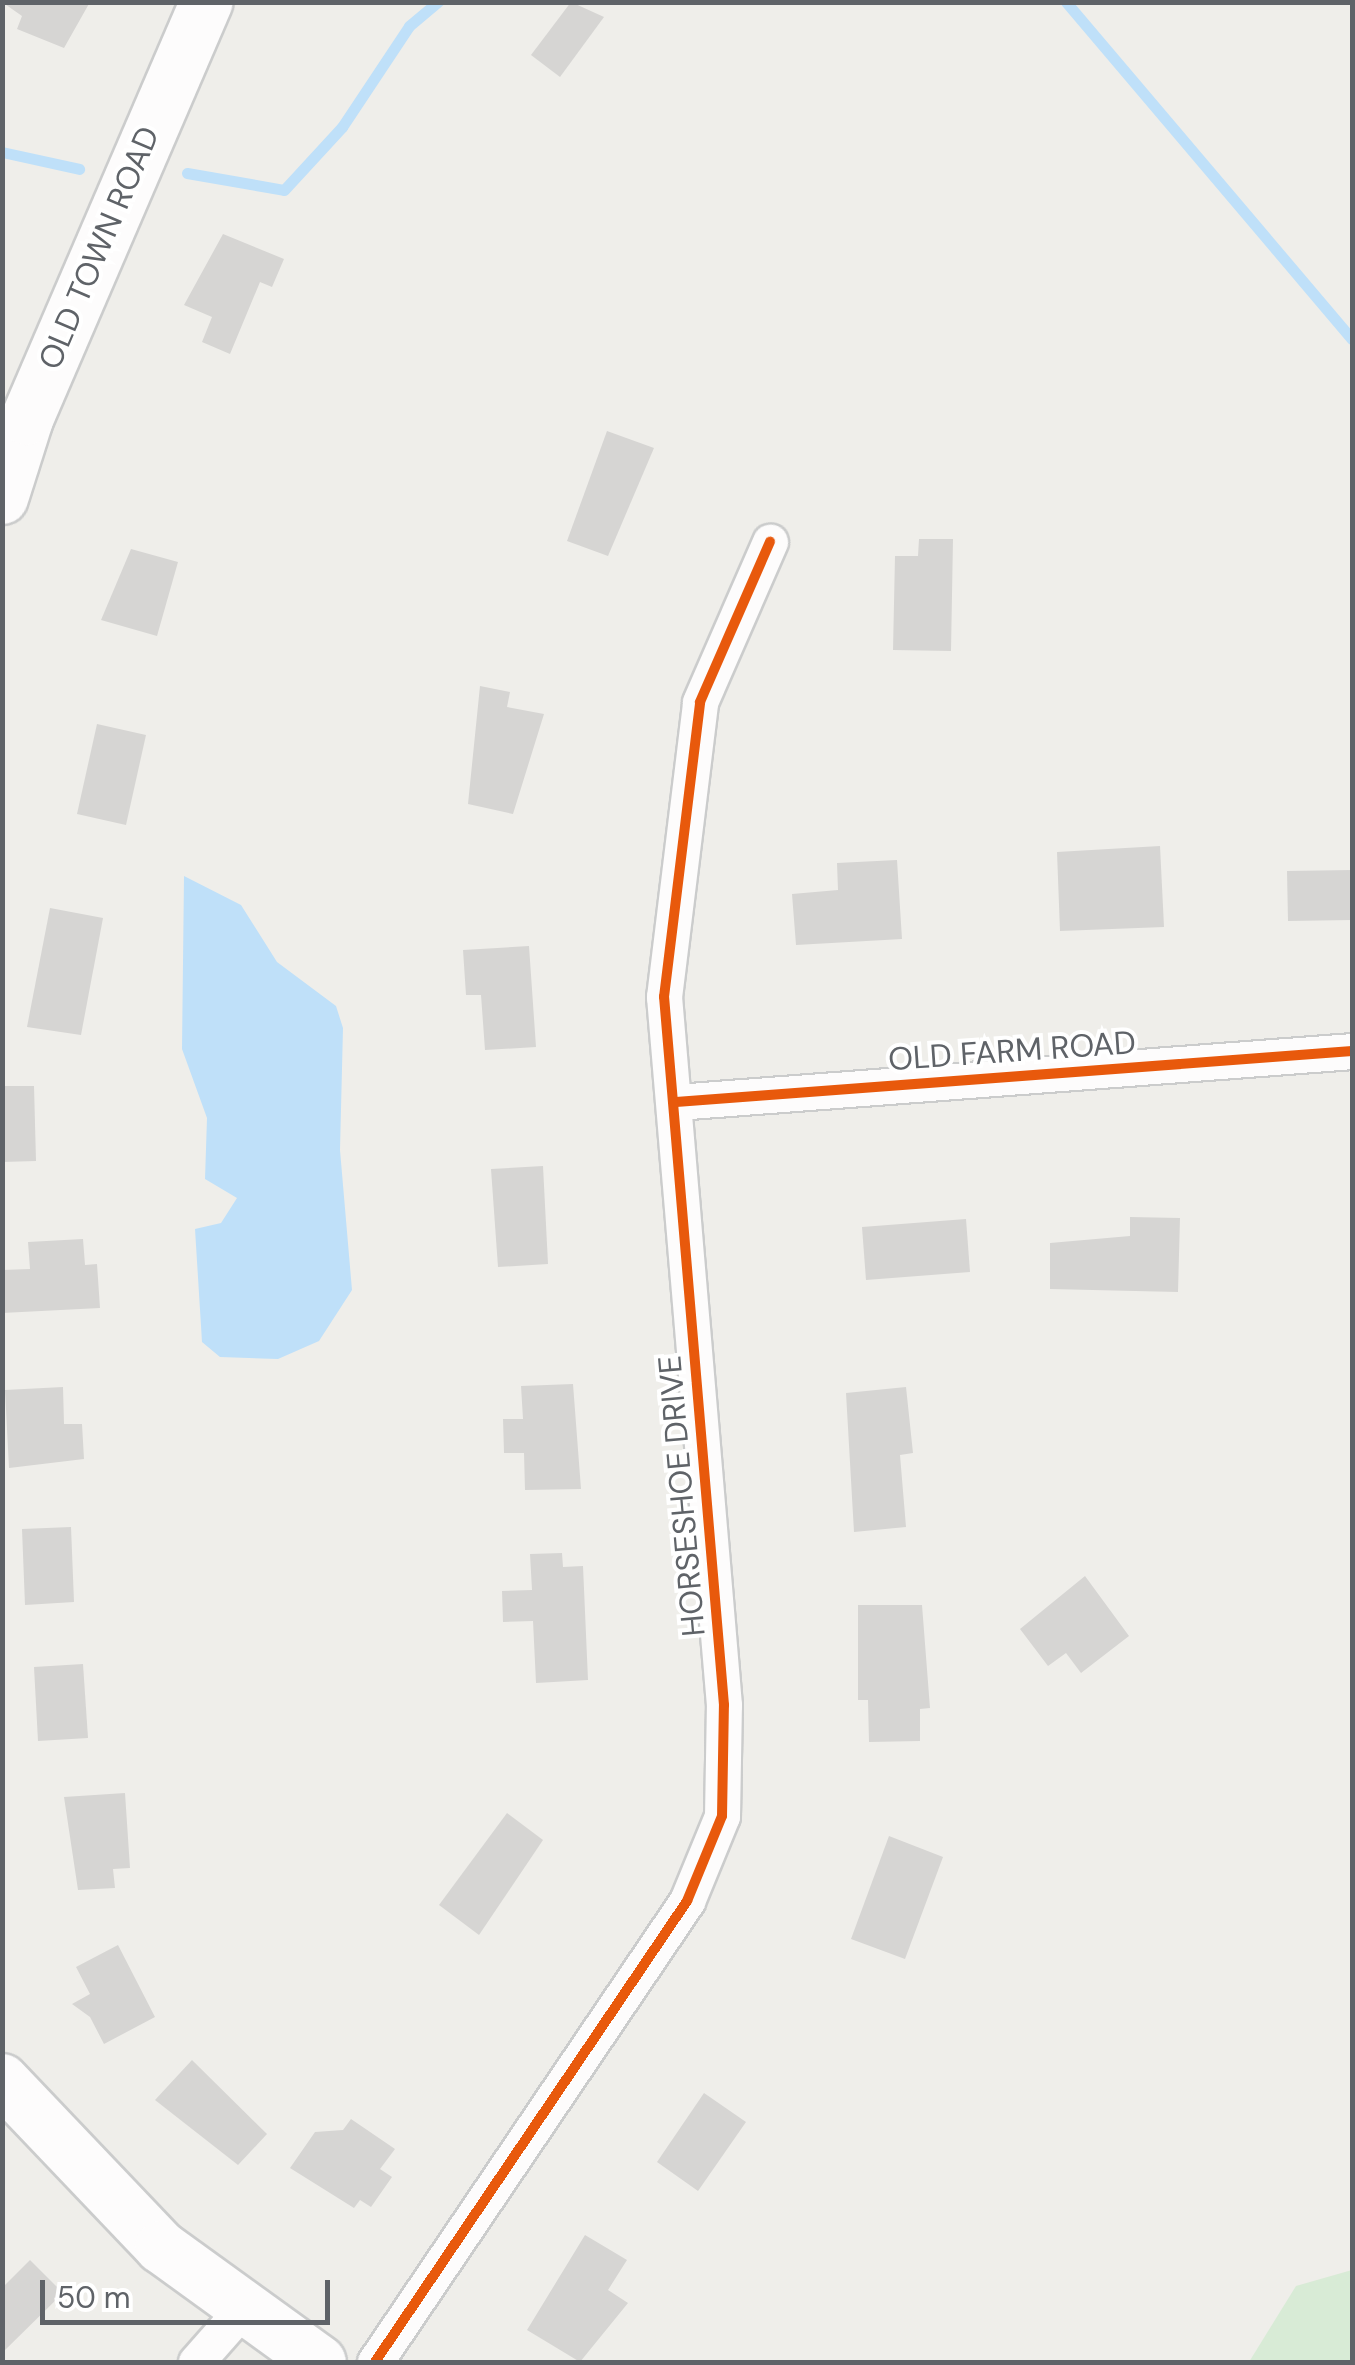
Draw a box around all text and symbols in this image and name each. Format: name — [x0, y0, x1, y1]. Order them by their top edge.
street label: OLD TOWN ROAD — [31, 121, 167, 375]
street label: OLD FARM ROAD — [887, 1023, 1137, 1079]
street label: HORSESHOE DRIVE — [651, 1354, 713, 1638]
scale bar — [45, 2260, 335, 2322]
text: 50 m — [57, 2278, 131, 2317]

